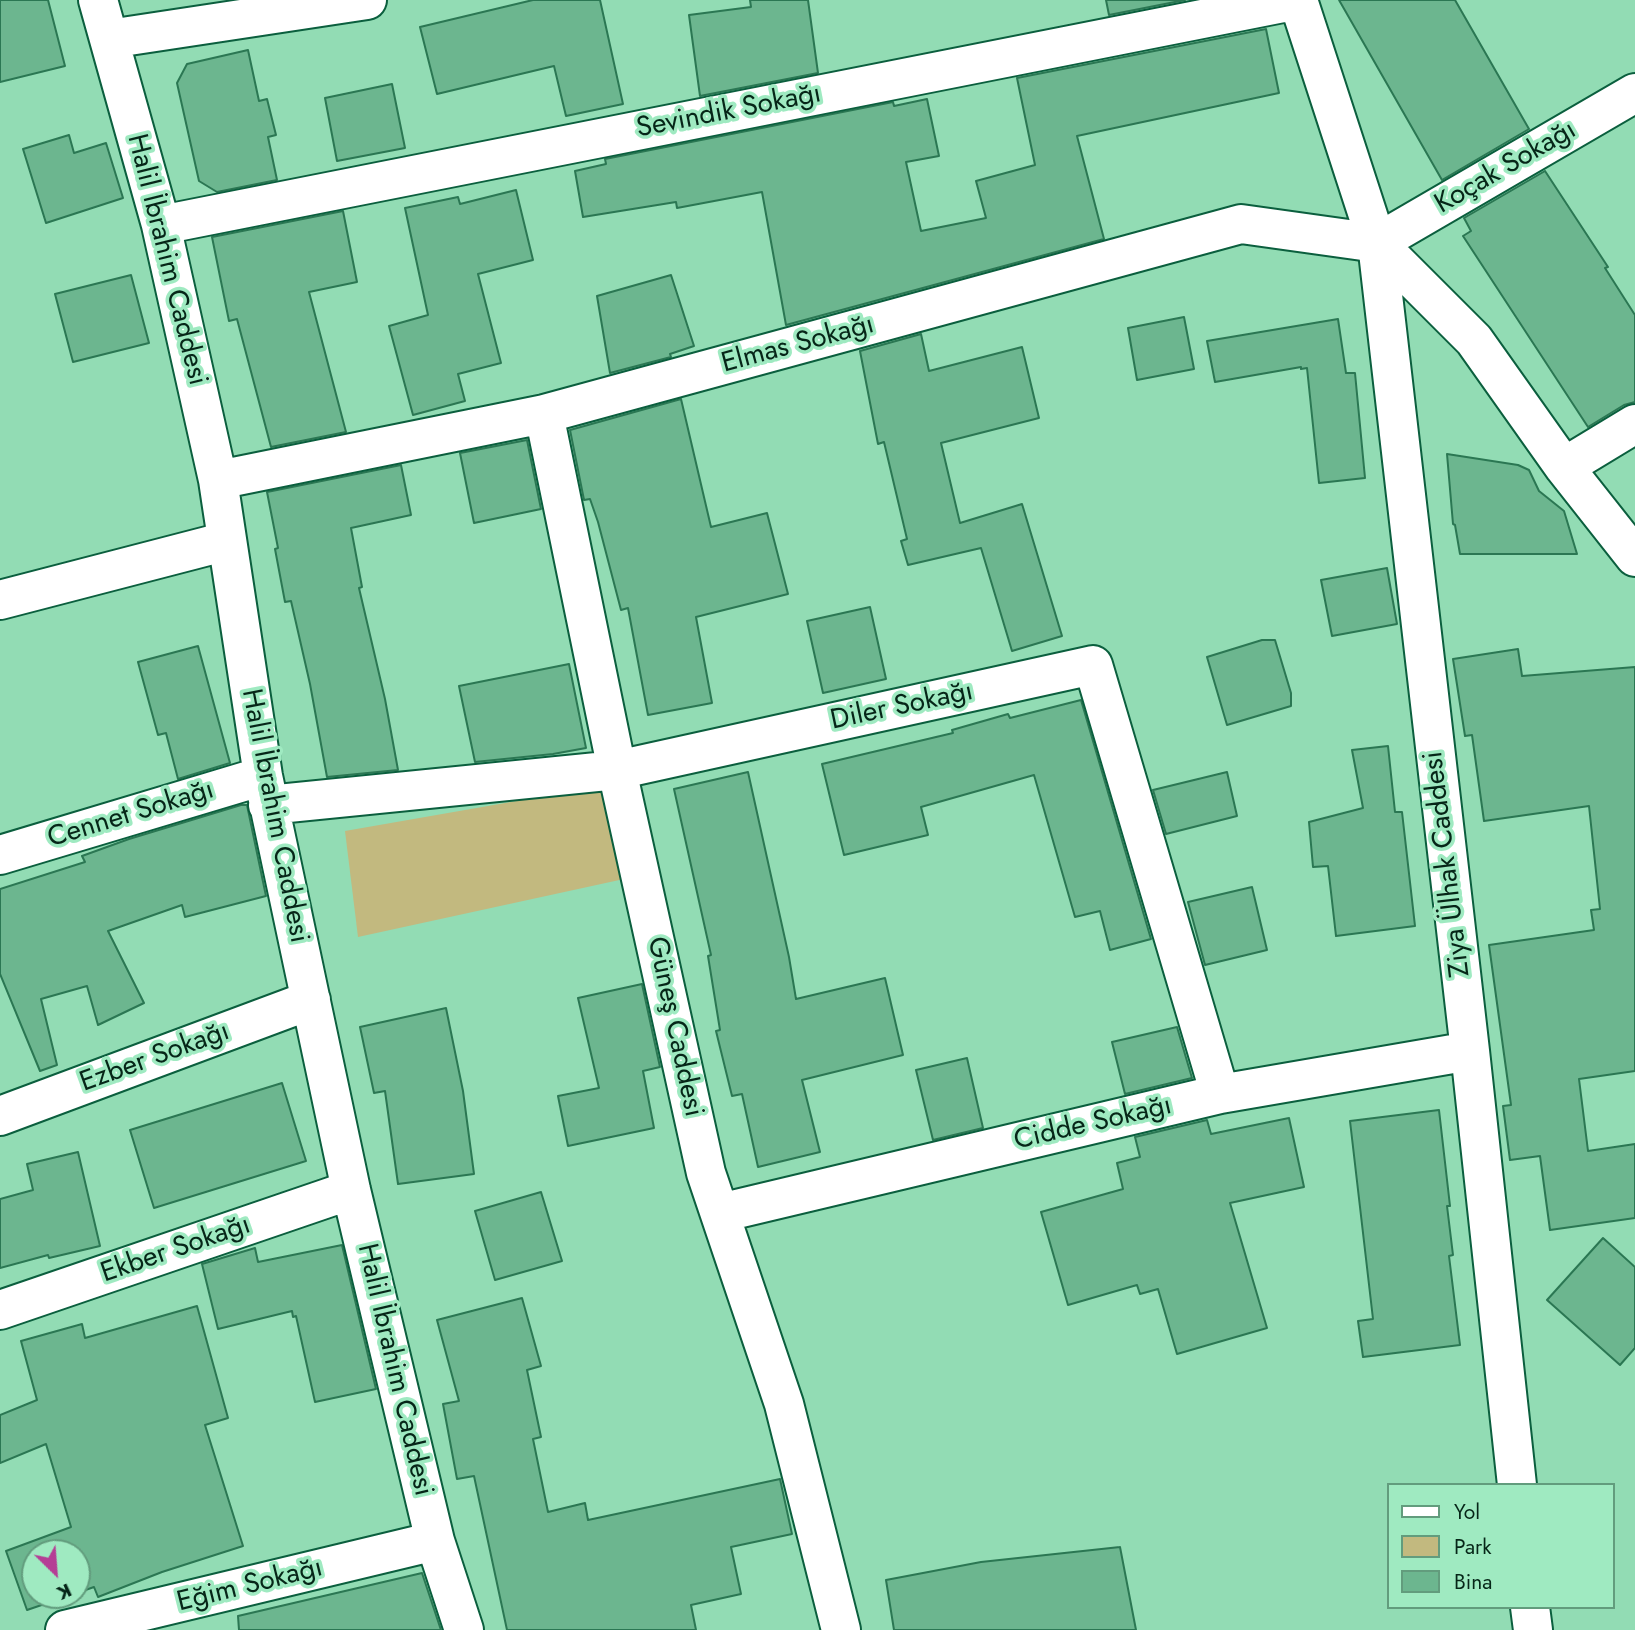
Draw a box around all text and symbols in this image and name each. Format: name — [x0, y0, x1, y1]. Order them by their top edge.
street label: Sevindik Sokağı — [634, 78, 824, 146]
street label: Koçak Sokağı — [1429, 114, 1583, 222]
street label: Halil İbrahim Caddesi — [119, 131, 213, 389]
street label: Elmas Sokağı — [718, 309, 878, 381]
street label: Diler Sokağı — [828, 676, 976, 738]
street label: Halil İbrahim Caddesi — [233, 686, 315, 946]
street label: Ziya Ülhak Caddesi — [1417, 749, 1479, 979]
street label: Cennet Sokağı — [44, 774, 218, 856]
street label: Güneş Caddesi — [639, 934, 709, 1120]
street label: Ezber Sokağı — [76, 1015, 234, 1101]
street label: Cidde Sokağı — [1011, 1090, 1175, 1158]
street label: Ekber Sokağı — [97, 1209, 255, 1291]
street label: Halil İbrahim Caddesi — [349, 1241, 439, 1499]
legend — [1386, 1483, 1614, 1609]
text: Yol — [1454, 1497, 1480, 1527]
text: Park — [1454, 1532, 1491, 1562]
north arrow — [21, 1539, 91, 1609]
street label: Eğim Sokağı — [174, 1552, 326, 1620]
text: Bina — [1454, 1567, 1492, 1597]
text: K — [53, 1577, 76, 1607]

